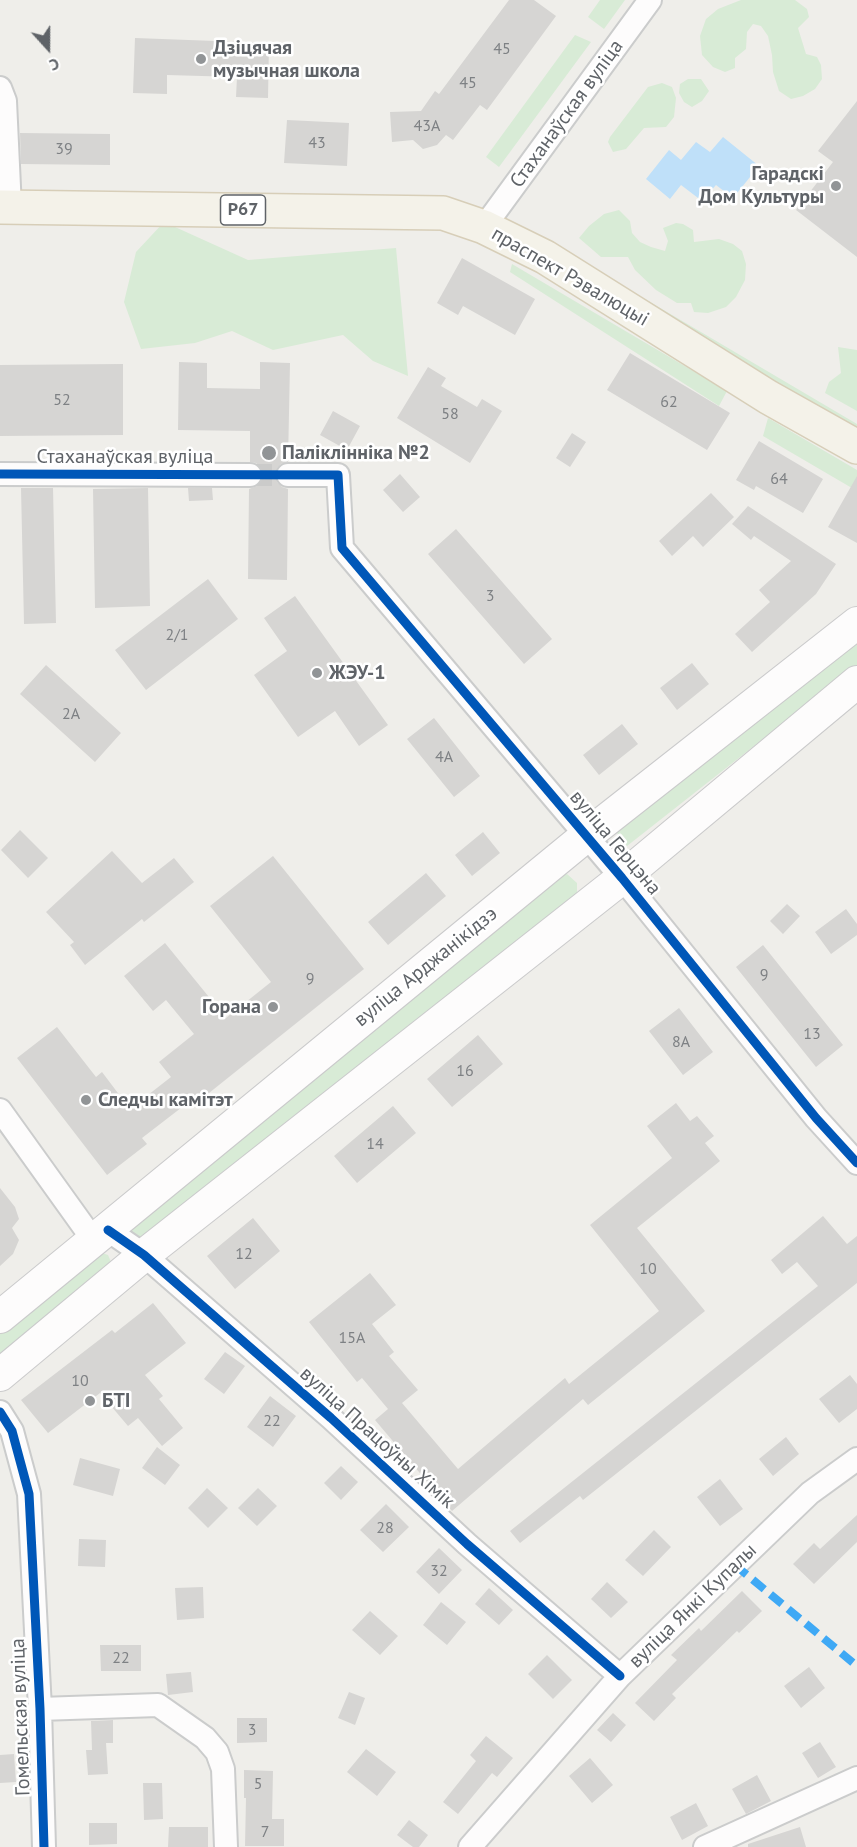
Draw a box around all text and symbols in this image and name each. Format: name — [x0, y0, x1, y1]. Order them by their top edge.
north arrow — [18, 18, 78, 78]
street label: Стаханаўская вуліца — [505, 35, 629, 193]
place label: Дзіцячая музычная школа — [213, 36, 360, 83]
house number: 45 — [493, 39, 511, 59]
marker: Дзіцячая музычная школа — [194, 52, 208, 66]
text: С — [47, 54, 62, 76]
house number: 45 — [459, 73, 477, 93]
house number: 43А — [414, 116, 440, 136]
house number: 43 — [308, 133, 326, 153]
house number: 39 — [55, 139, 73, 159]
place label: Гарадскі Дом Культуры — [699, 162, 824, 209]
marker: Гарадскі Дом Культуры — [829, 179, 843, 193]
road number: Р67 — [220, 195, 266, 225]
street label: праспект Рэвалюцыі — [487, 222, 653, 332]
house number: 52 — [53, 390, 71, 410]
house number: 62 — [660, 392, 678, 412]
house number: 58 — [441, 404, 459, 424]
place label: Паліклінніка №2 — [282, 441, 430, 465]
marker: Паліклінніка №2 — [260, 444, 278, 462]
street label: Стаханаўская вуліца — [37, 445, 213, 469]
house number: 64 — [770, 469, 788, 489]
house number: 3 — [486, 586, 494, 606]
house number: 2/1 — [165, 625, 189, 645]
place label: ЖЭУ-1 — [329, 661, 385, 685]
marker: ЖЭУ-1 — [310, 666, 324, 680]
house number: 2А — [62, 704, 80, 724]
house number: 4А — [435, 747, 453, 767]
street label: вуліца Герцэна — [564, 786, 666, 900]
street label: вуліца Арджанікідзэ — [350, 902, 502, 1032]
house number: 9 — [760, 965, 768, 985]
house number: 9 — [306, 969, 314, 989]
place label: Горана — [202, 995, 261, 1019]
marker: Горана — [266, 1000, 280, 1014]
house number: 13 — [803, 1024, 821, 1044]
house number: 8А — [672, 1032, 690, 1052]
house number: 16 — [456, 1061, 474, 1081]
place label: Следчы камітэт — [98, 1088, 233, 1112]
marker: Следчы камітэт — [79, 1093, 93, 1107]
house number: 14 — [366, 1134, 384, 1154]
house number: 12 — [235, 1244, 253, 1264]
house number: 10 — [639, 1259, 657, 1279]
house number: 15А — [339, 1328, 365, 1348]
street label: вуліца Працоўны Хімік — [295, 1362, 459, 1514]
house number: 10 — [71, 1371, 89, 1391]
place label: БТІ — [102, 1389, 130, 1413]
marker: БТІ — [83, 1394, 97, 1408]
house number: 22 — [263, 1411, 281, 1431]
house number: 28 — [376, 1518, 394, 1538]
street label: вуліца Янкі Купалы — [624, 1539, 762, 1673]
house number: 32 — [430, 1561, 448, 1581]
street label: Гомельская вуліца — [6, 1638, 36, 1796]
house number: 22 — [112, 1648, 130, 1668]
house number: 3 — [248, 1720, 256, 1740]
house number: 5 — [254, 1774, 262, 1794]
house number: 7 — [261, 1822, 269, 1842]

